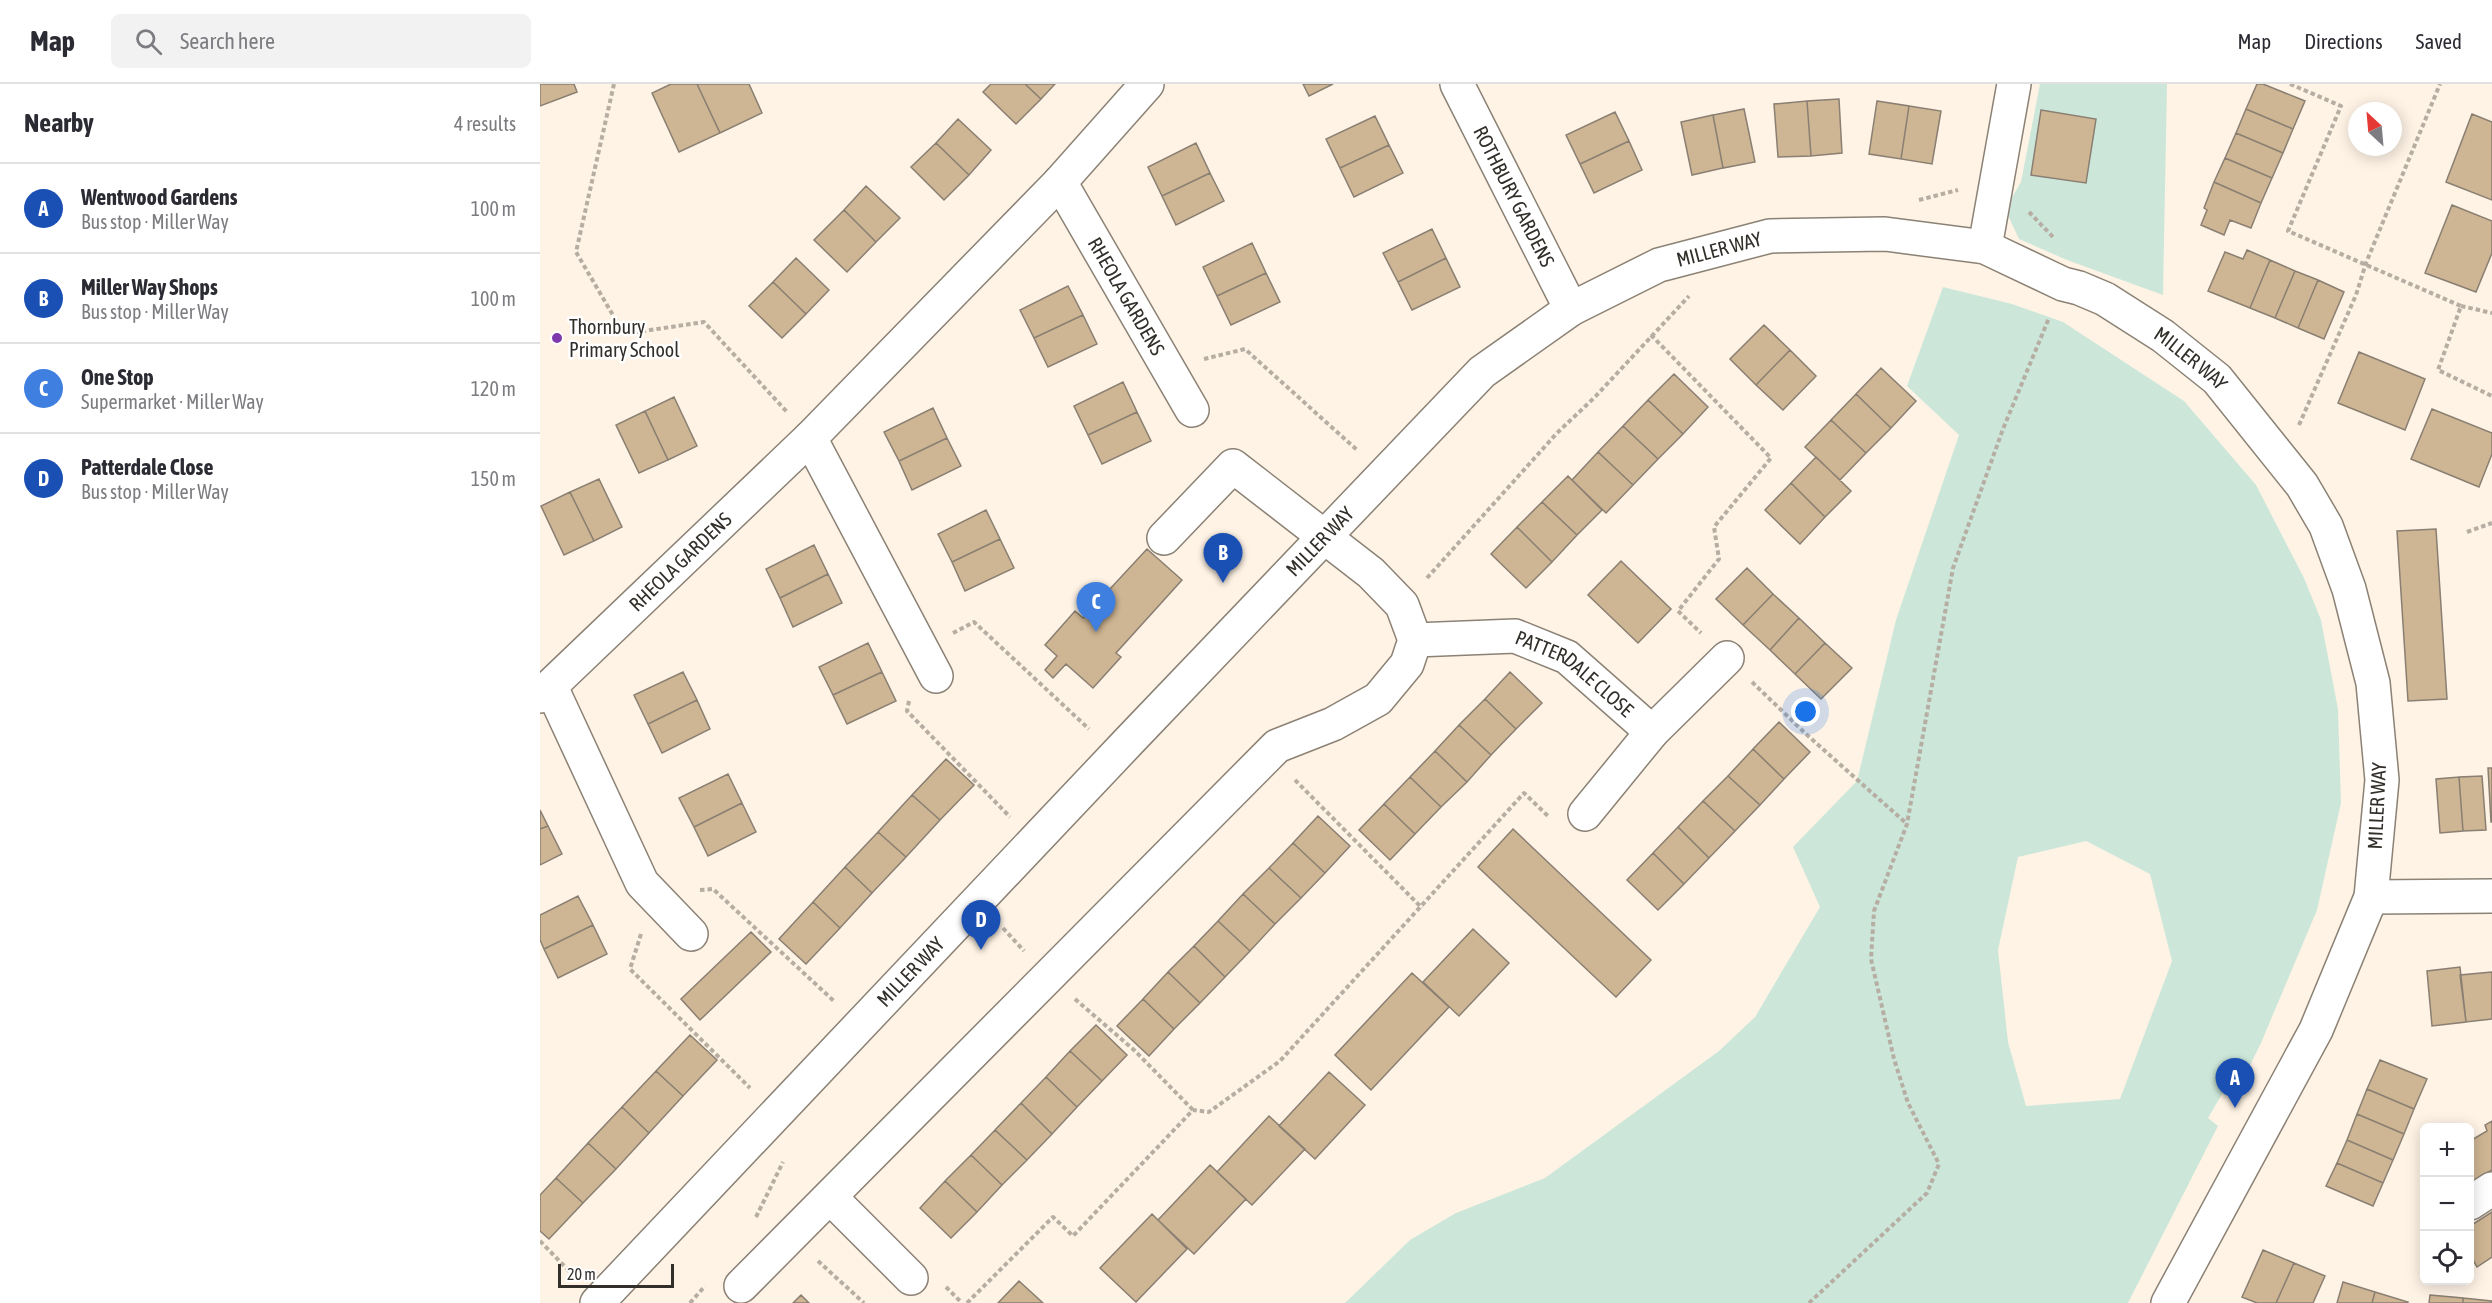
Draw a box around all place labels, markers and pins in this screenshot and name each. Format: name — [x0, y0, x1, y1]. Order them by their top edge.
place label: Thornbury Primary School — [569, 315, 680, 361]
marker: Thornbury Primary School — [550, 331, 564, 345]
pin: B — [1204, 534, 1242, 583]
pin: C — [1076, 582, 1116, 632]
pin: D — [962, 900, 1000, 950]
pin: A — [2216, 1058, 2254, 1108]

